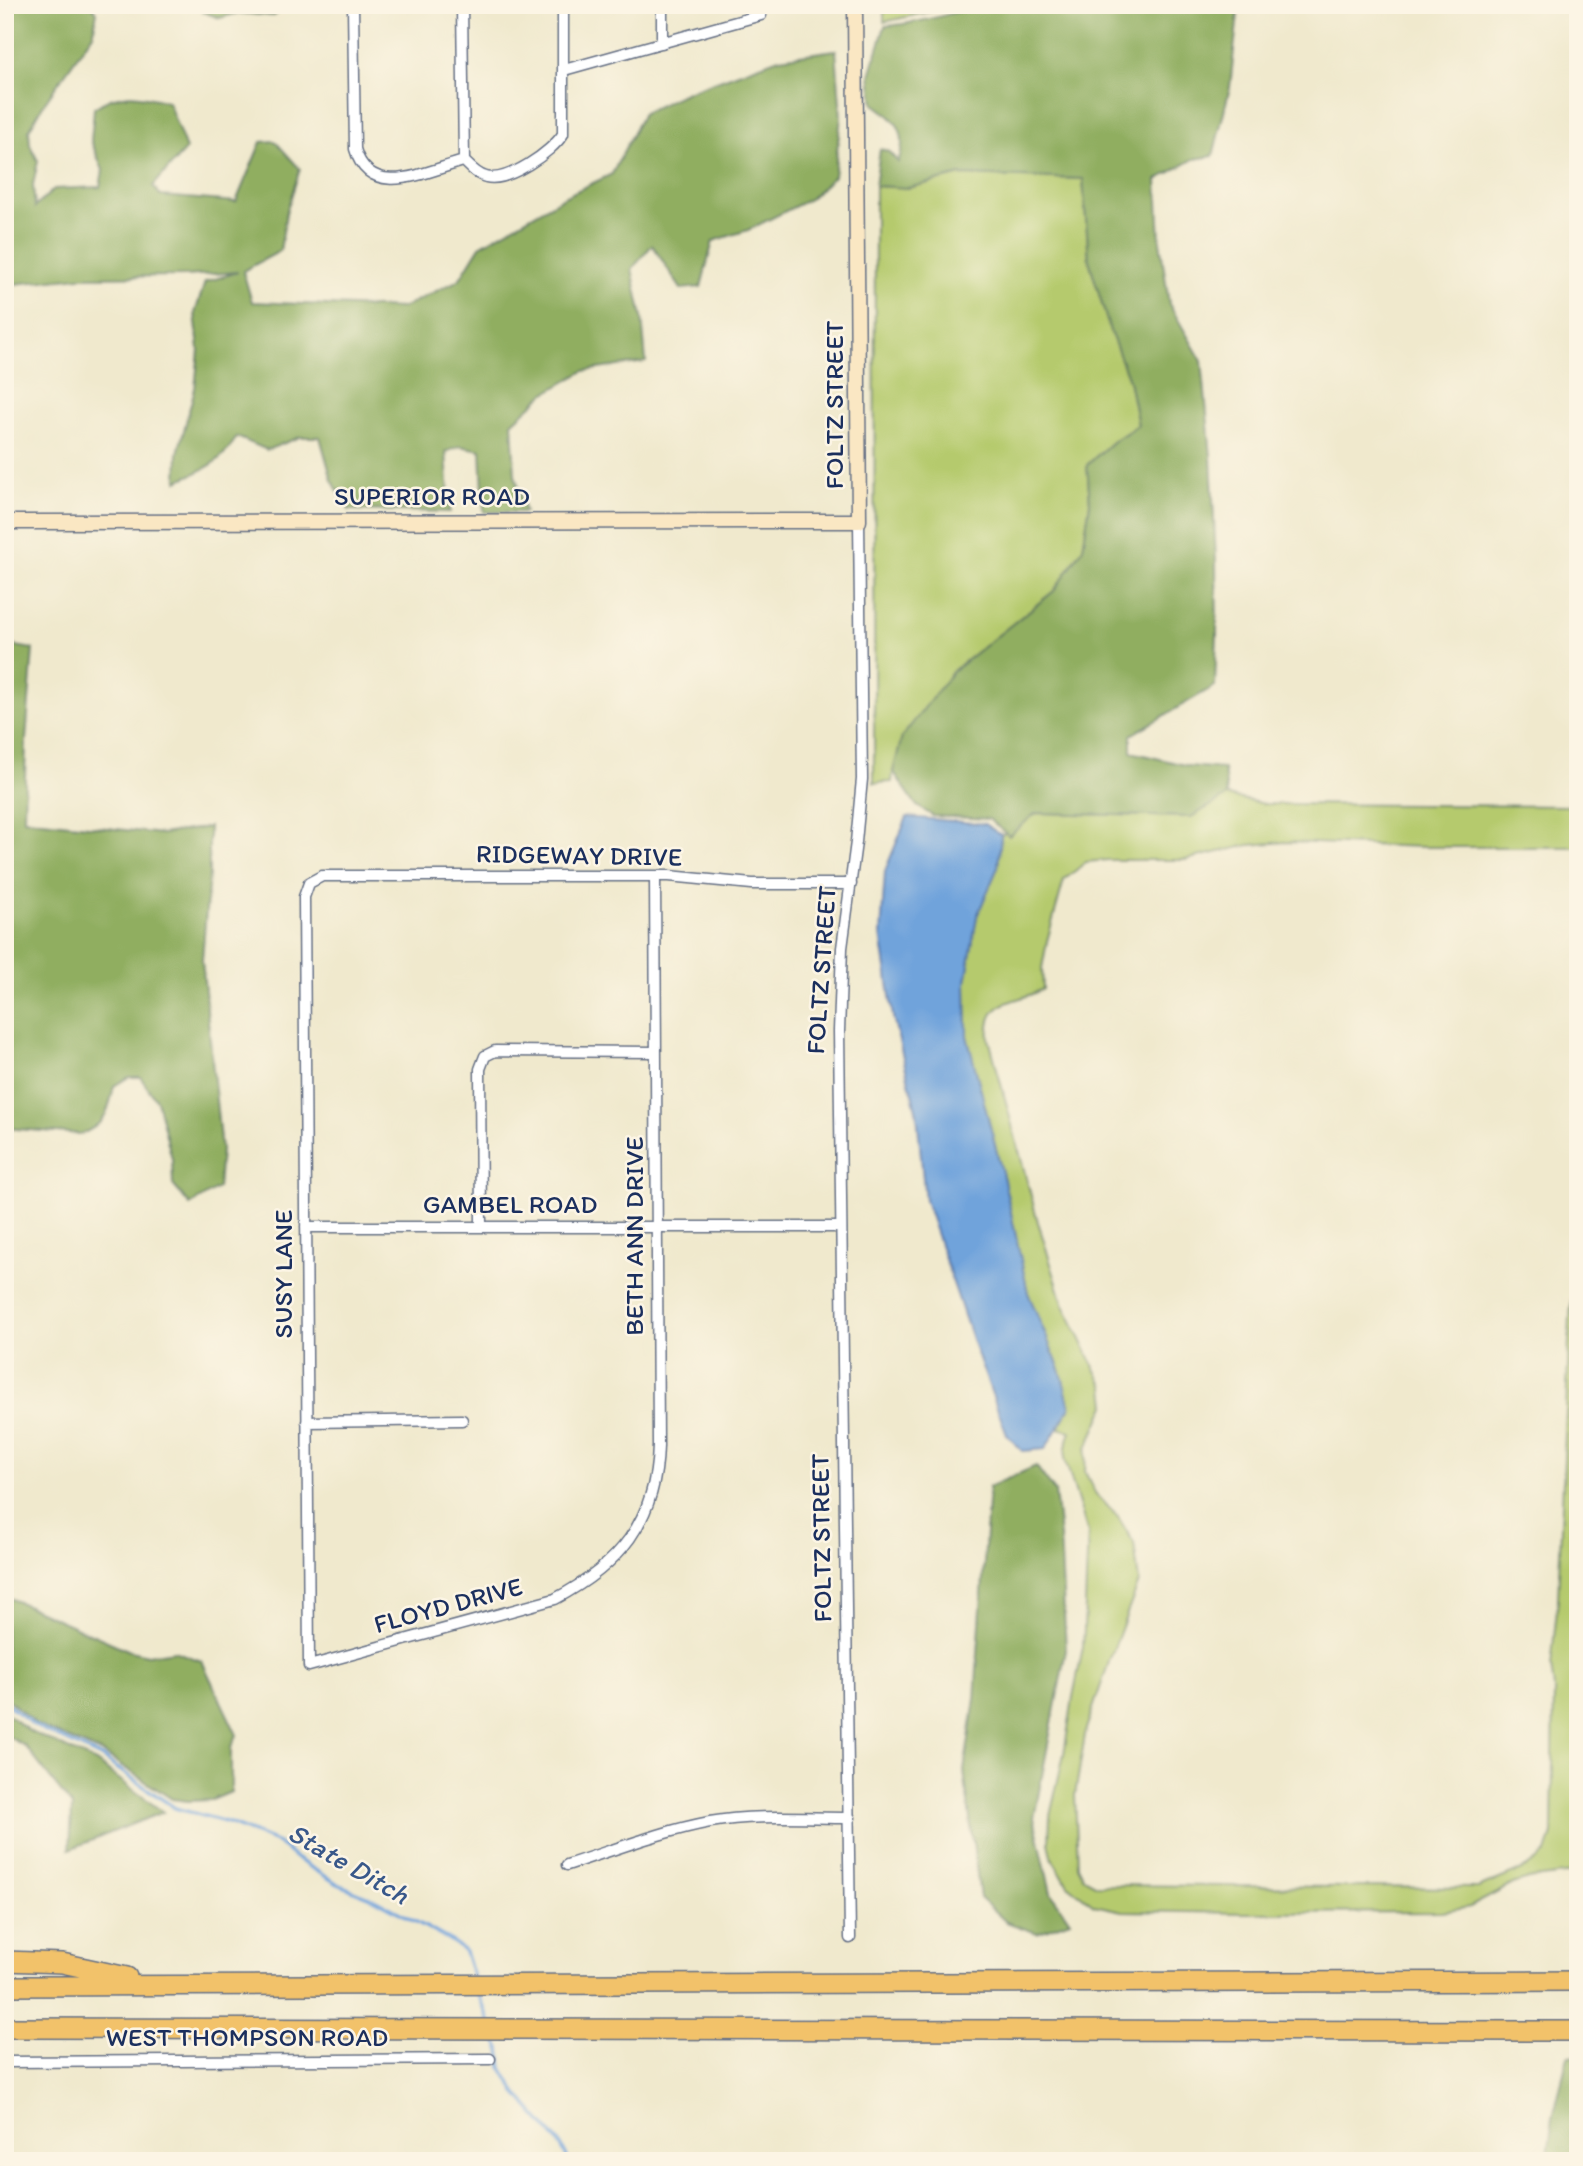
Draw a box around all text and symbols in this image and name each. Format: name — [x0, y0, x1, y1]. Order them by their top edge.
street label: FOLTZ STREET — [818, 320, 850, 489]
street label: SUPERIOR ROAD — [334, 480, 530, 512]
street label: RIDGEWAY DRIVE — [476, 837, 682, 873]
street label: FOLTZ STREET — [799, 884, 843, 1055]
street label: BETH ANN DRIVE — [618, 1136, 650, 1336]
street label: GAMBEL ROAD — [423, 1188, 597, 1220]
street label: SUSY LANE — [267, 1210, 299, 1338]
street label: FOLTZ STREET — [804, 1453, 838, 1623]
street label: FLOYD DRIVE — [370, 1570, 526, 1640]
water label: State Ditch — [283, 1815, 416, 1911]
street label: WEST THOMPSON ROAD — [106, 2021, 388, 2053]

